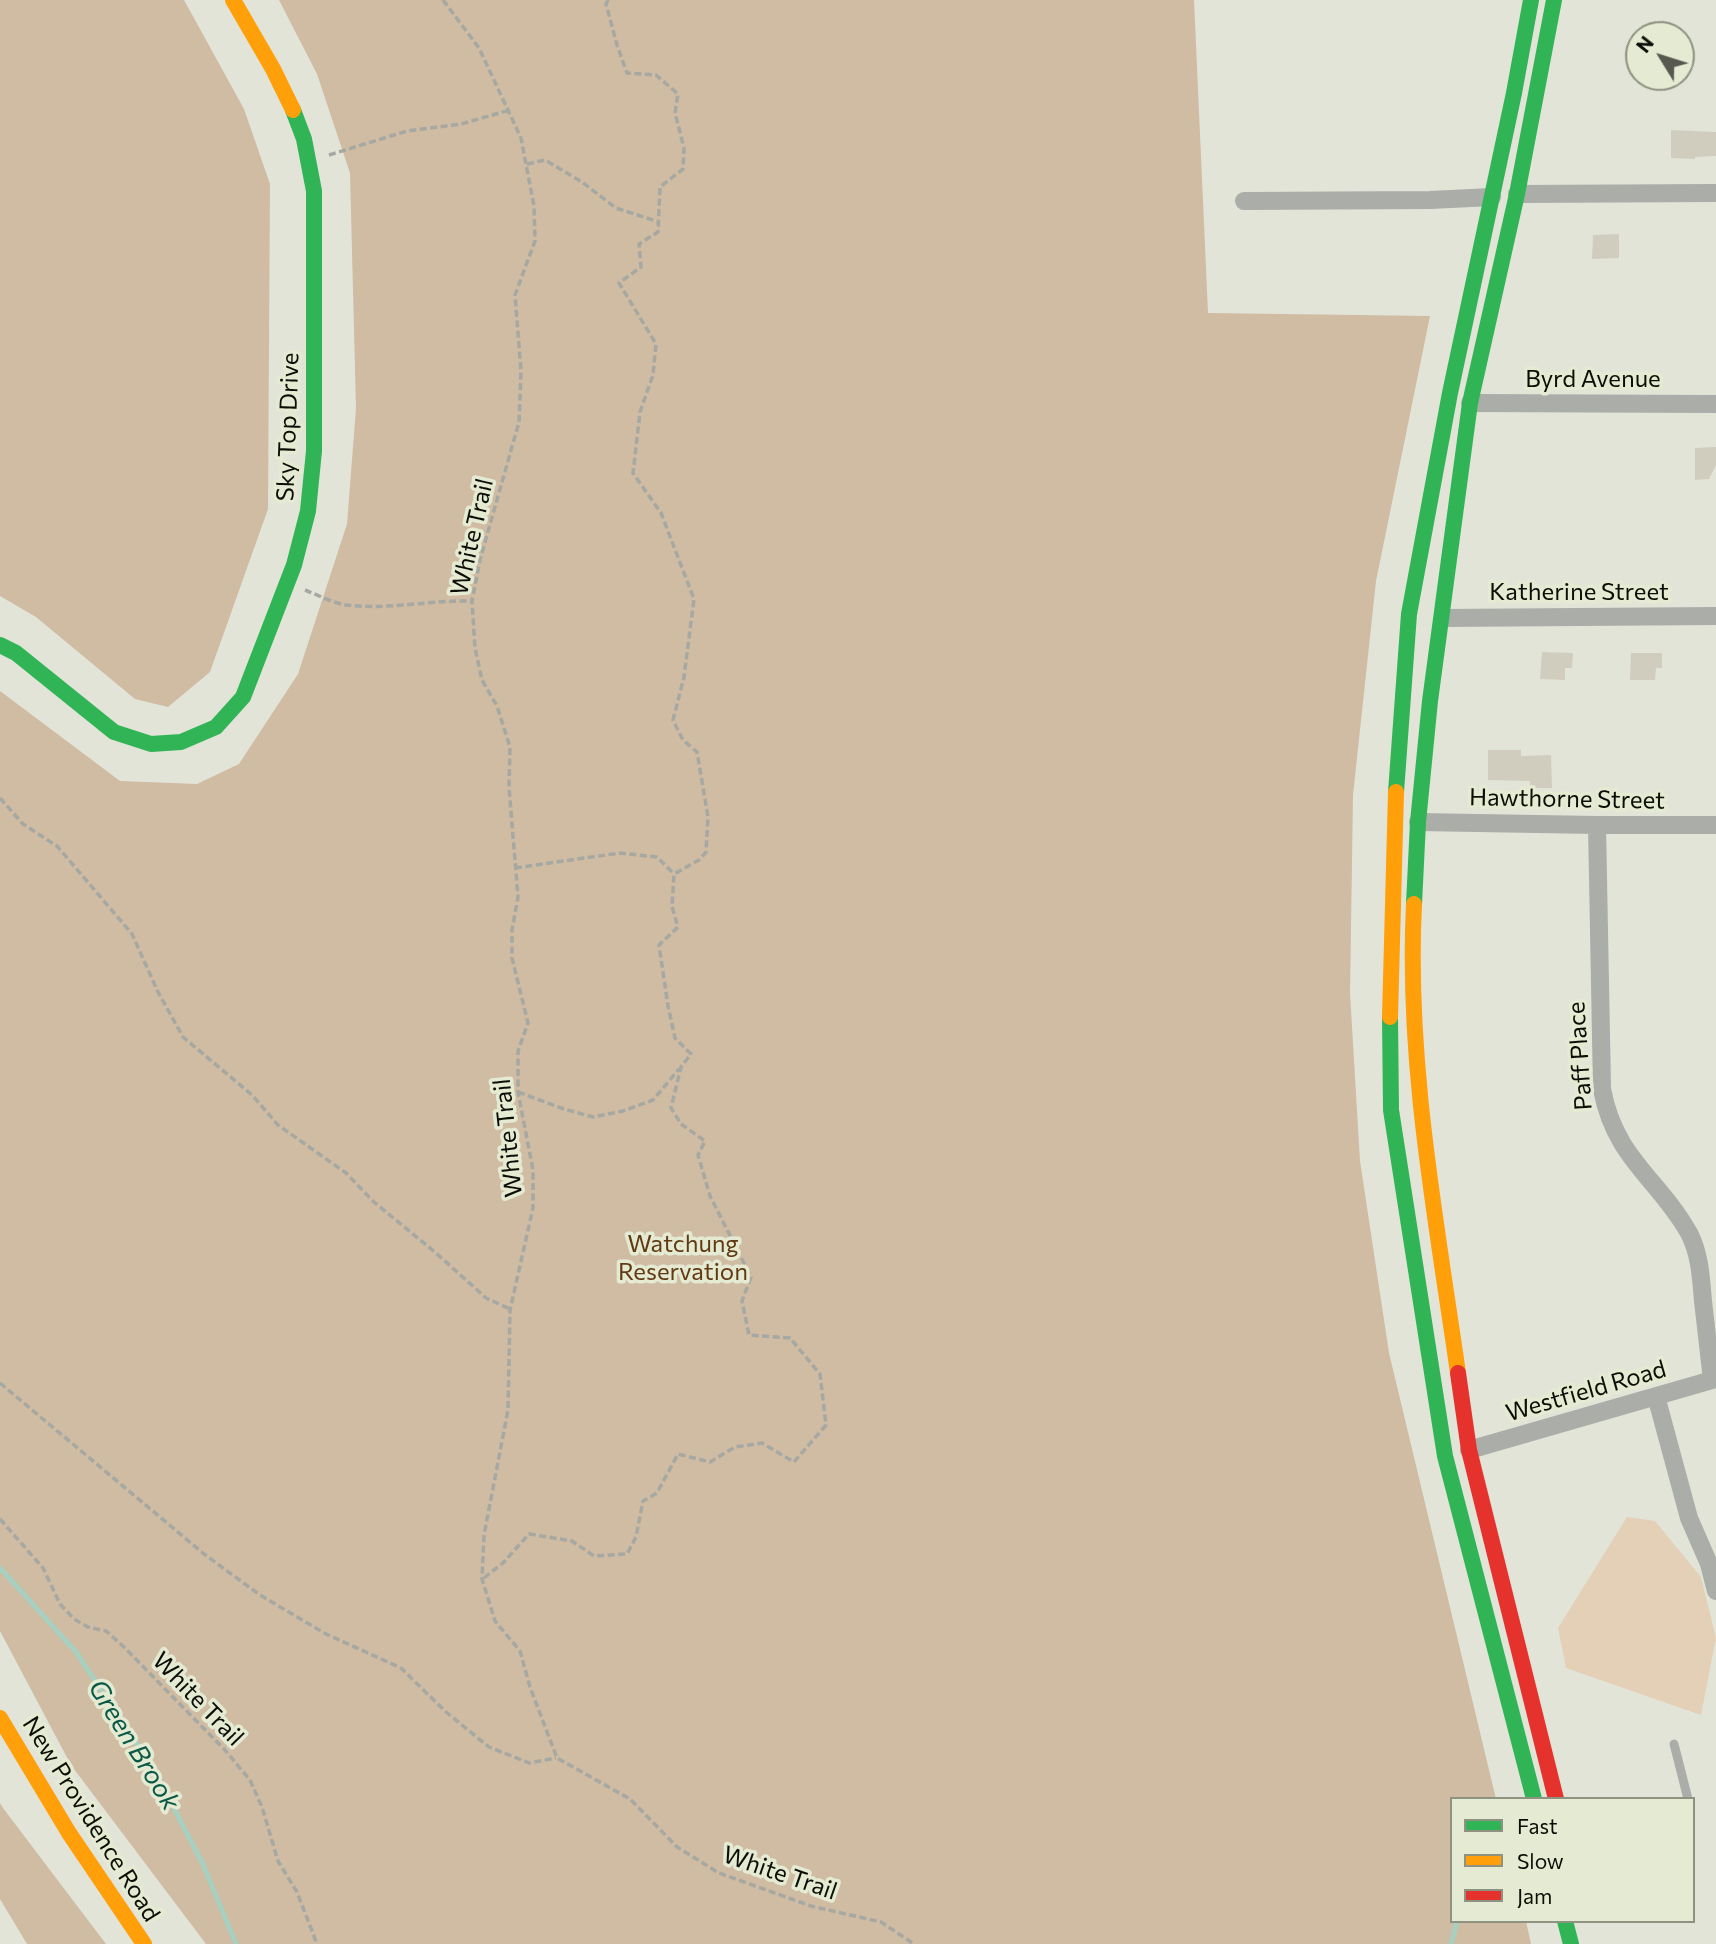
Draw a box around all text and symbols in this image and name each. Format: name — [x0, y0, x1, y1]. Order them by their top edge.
north arrow — [1625, 21, 1695, 91]
text: N — [1631, 31, 1658, 57]
street label: Sky Top Drive — [271, 352, 305, 502]
street label: Byrd Avenue — [1525, 365, 1661, 393]
street label: White Trail — [445, 476, 499, 598]
street label: Katherine Street — [1489, 578, 1669, 606]
street label: Hawthorne Street — [1469, 783, 1665, 815]
street label: Paff Place — [1562, 1001, 1598, 1111]
street label: White Trail — [487, 1077, 529, 1199]
park label: Watchung Reservation — [618, 1230, 748, 1286]
street label: Westfield Road — [1503, 1354, 1669, 1428]
street label: White Trail — [146, 1646, 250, 1752]
water label: Green Brook — [82, 1674, 186, 1816]
street label: New Providence Road — [16, 1711, 166, 1927]
legend — [1450, 1797, 1695, 1923]
text: Fast — [1517, 1813, 1558, 1838]
street label: White Trail — [719, 1840, 841, 1906]
text: Slow — [1517, 1848, 1564, 1873]
text: Jam — [1517, 1883, 1552, 1908]

